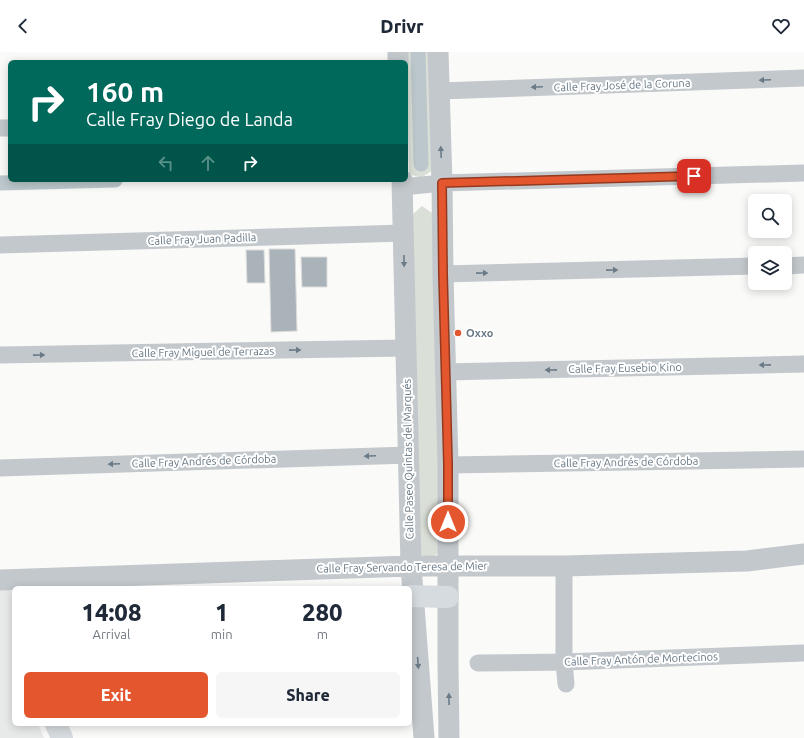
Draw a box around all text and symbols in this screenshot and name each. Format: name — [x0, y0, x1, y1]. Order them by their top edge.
icon: back — [12, 15, 34, 37]
icon: heart — [770, 15, 792, 37]
text: Drivr — [380, 16, 424, 36]
icon: right — [20, 76, 72, 128]
text: 160 m — [86, 76, 164, 107]
one-way arrow — [759, 76, 771, 83]
street label: Calle Fray José de la Coruna — [553, 77, 691, 93]
one-way arrow — [531, 84, 543, 91]
text: Calle Fray Diego de Landa — [86, 109, 293, 129]
one-way arrow — [438, 145, 444, 158]
icon: left — [155, 152, 177, 174]
icon: ahead — [197, 152, 219, 174]
icon: right — [239, 152, 261, 174]
pin — [677, 159, 711, 193]
icon: arrive — [683, 165, 705, 187]
map controls — [748, 194, 792, 290]
button: search — [748, 194, 792, 238]
street label: Calle Fray Juan Padilla — [147, 231, 257, 247]
button: layers — [748, 246, 792, 290]
one-way arrow — [401, 255, 408, 267]
one-way arrow — [606, 267, 619, 273]
one-way arrow — [476, 270, 489, 276]
place label: Oxxo — [466, 327, 494, 339]
marker: Oxxo — [453, 328, 463, 338]
street label: Calle Fray Miguel de Terrazas — [132, 345, 275, 359]
one-way arrow — [289, 347, 302, 353]
one-way arrow — [33, 352, 46, 358]
street label: Calle Fray Eusebio Kino — [568, 361, 682, 375]
one-way arrow — [758, 362, 771, 368]
one-way arrow — [545, 366, 557, 373]
street label: Calle Paseo Quintas del Marqués — [401, 378, 415, 539]
street label: Calle Fray Andrés de Córdoba — [131, 452, 277, 470]
one-way arrow — [363, 453, 376, 459]
street label: Calle Fray Andrés de Córdoba — [554, 455, 698, 469]
one-way arrow — [107, 461, 120, 467]
position arrow — [427, 501, 469, 543]
street label: Calle Fray Servando Teresa de Mier — [316, 559, 489, 574]
text: 14:08 — [81, 599, 141, 626]
text: 1 — [215, 599, 228, 626]
text: 280 — [302, 599, 343, 626]
text: Arrival — [92, 627, 130, 641]
text: min — [211, 627, 233, 641]
text: m — [317, 627, 328, 641]
street label: Calle Fray Antón de Mortecinos — [564, 650, 718, 668]
one-way arrow — [415, 657, 422, 669]
button: Exit — [24, 672, 208, 718]
button: Share — [216, 672, 400, 718]
one-way arrow — [445, 693, 452, 705]

